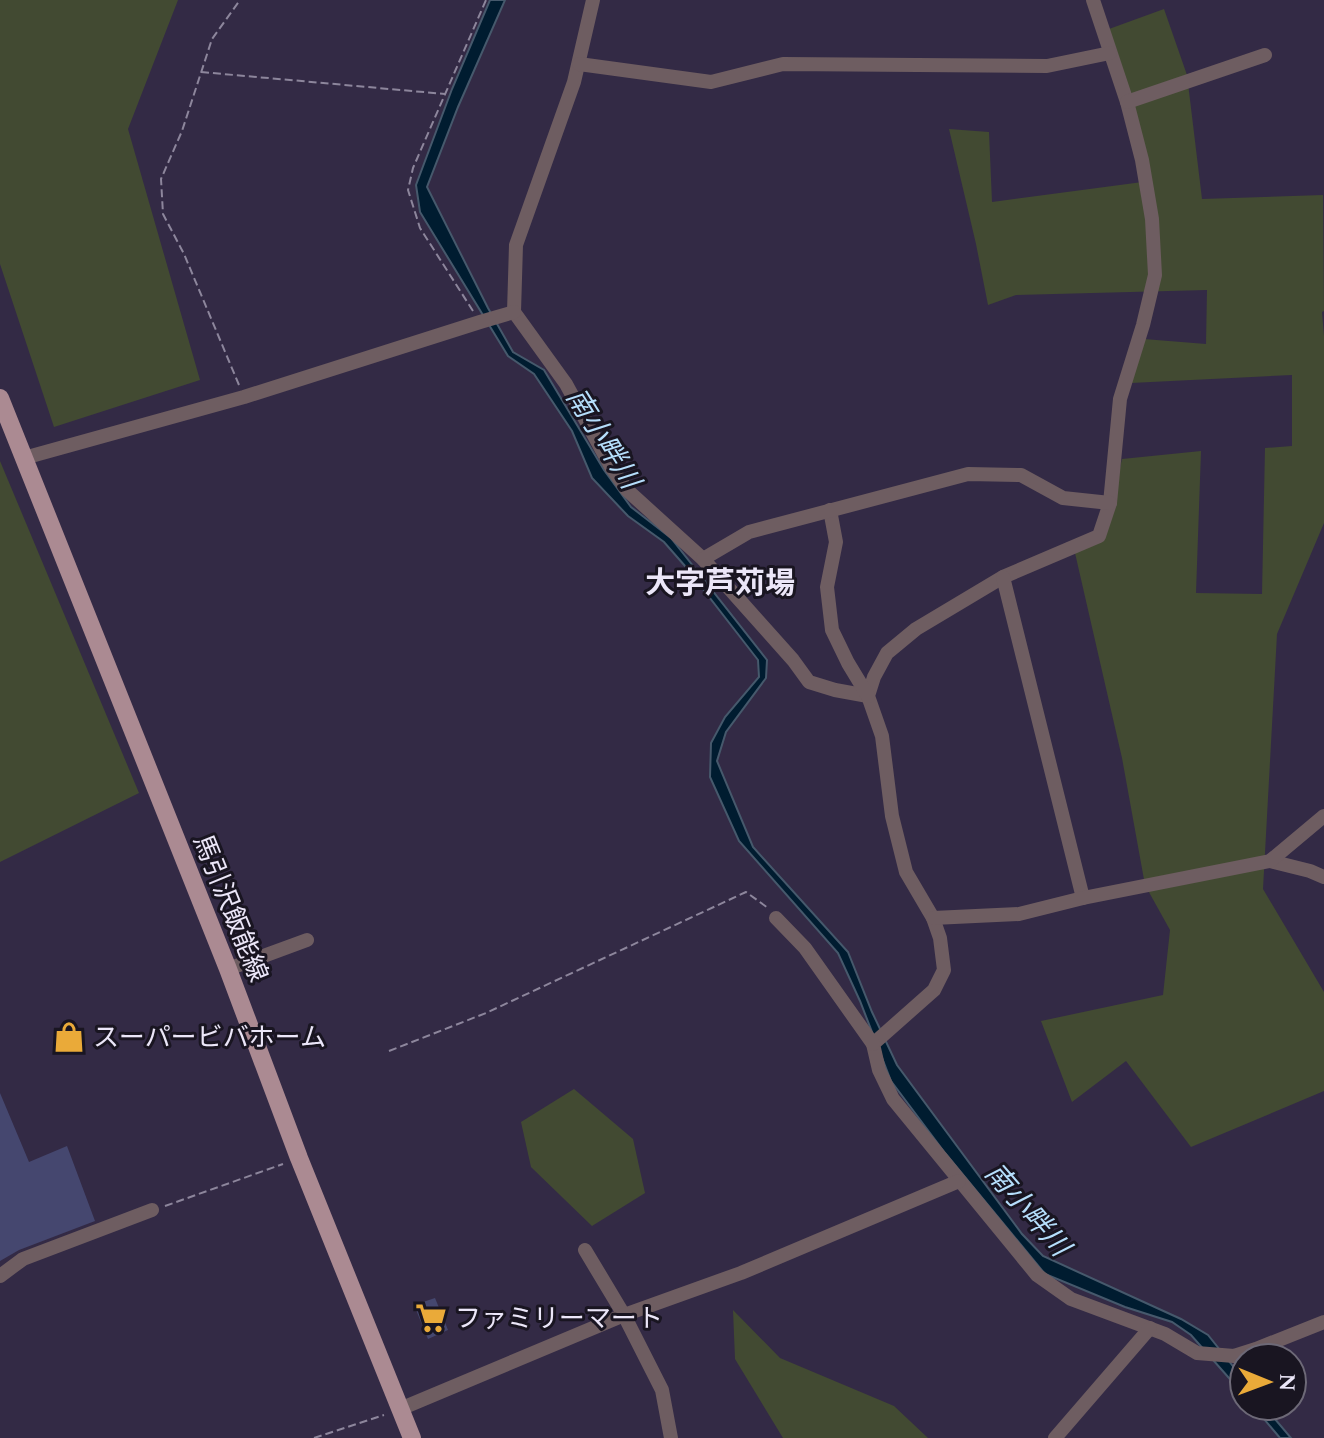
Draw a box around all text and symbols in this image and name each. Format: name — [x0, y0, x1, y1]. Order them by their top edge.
water label: 南小畔川 — [555, 380, 652, 500]
district label: 大字芦苅場 — [645, 561, 795, 607]
street label: 馬引沢飯能線 — [182, 829, 278, 988]
place label: スーパービバホーム — [93, 1018, 326, 1058]
shop icon: スーパービバホーム — [52, 1020, 86, 1054]
water label: 南小畔川 — [974, 1154, 1082, 1269]
place label: ファミリーマート — [455, 1299, 663, 1339]
supermarket icon: ファミリーマート — [414, 1301, 448, 1335]
north arrow — [1228, 1342, 1308, 1422]
text: N — [1270, 1373, 1303, 1392]

